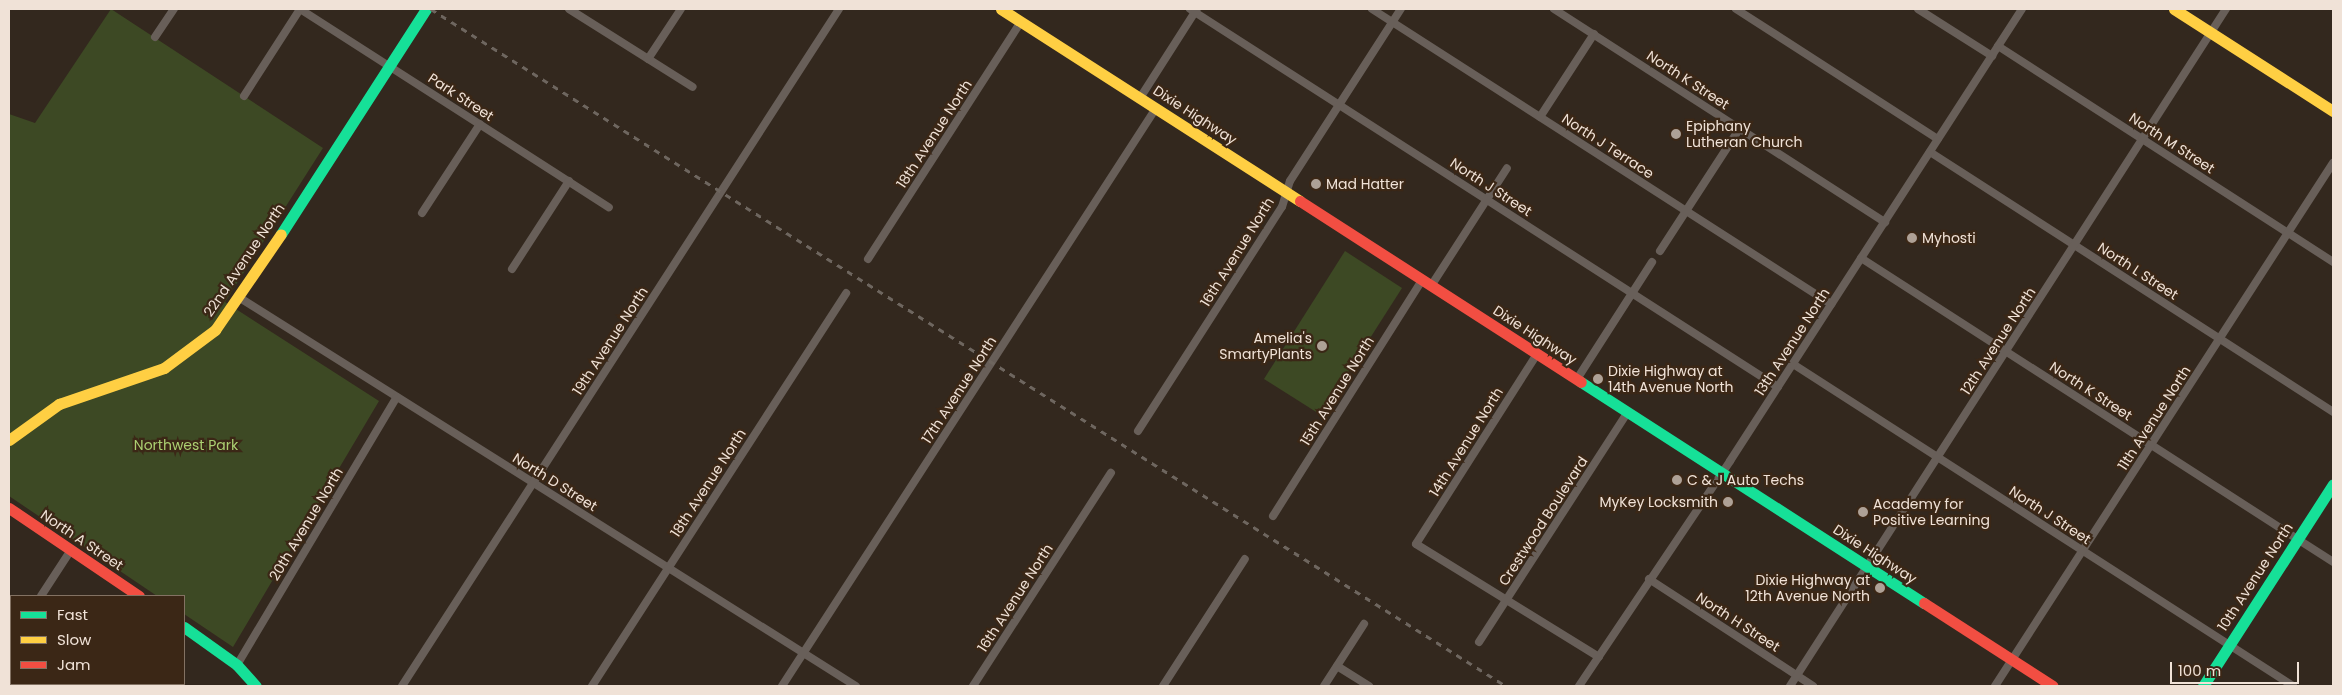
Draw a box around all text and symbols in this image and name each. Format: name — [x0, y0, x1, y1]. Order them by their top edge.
street label: North K Street — [1644, 47, 1732, 113]
street label: Park Street — [425, 70, 497, 124]
street label: 18th Avenue North — [893, 77, 975, 191]
street label: Dixie Highway — [1150, 82, 1240, 148]
street label: North M Street — [2126, 109, 2218, 177]
street label: North J Terrace — [1559, 110, 1657, 182]
place label: Epiphany Lutheran Church — [1686, 118, 1803, 150]
marker: Epiphany Lutheran Church — [1670, 128, 1682, 140]
street label: North J Street — [1447, 154, 1535, 220]
place label: Mad Hatter — [1326, 176, 1404, 192]
marker: Mad Hatter — [1310, 178, 1322, 190]
street label: 16th Avenue North — [1197, 194, 1277, 310]
street label: 22nd Avenue North — [200, 200, 288, 320]
place label: Myhosti — [1922, 230, 1976, 246]
marker: Myhosti — [1906, 232, 1918, 244]
street label: North L Street — [2095, 239, 2181, 303]
street label: 19th Avenue North — [569, 284, 651, 398]
street label: 12th Avenue North — [1957, 284, 2039, 398]
street label: 13th Avenue North — [1751, 285, 1833, 399]
street label: Dixie Highway — [1490, 302, 1580, 368]
place label: Amelia's SmartyPlants — [1219, 330, 1312, 362]
street label: 17th Avenue North — [918, 333, 1000, 447]
street label: 15th Avenue North — [1297, 333, 1377, 449]
marker: Amelia's SmartyPlants — [1316, 340, 1328, 352]
street label: North K Street — [2047, 358, 2135, 424]
place label: Dixie Highway at 14th Avenue North — [1608, 363, 1733, 396]
street label: 11th Avenue North — [2114, 363, 2194, 473]
marker: Dixie Highway at 14th Avenue North — [1592, 373, 1604, 385]
street label: 14th Avenue North — [1426, 384, 1506, 500]
street label: 18th Avenue North — [667, 426, 749, 540]
park label: Northwest Park — [134, 437, 238, 453]
street label: North D Street — [510, 449, 600, 515]
street label: Crestwood Boulevard — [1495, 453, 1591, 589]
street label: 20th Avenue North — [266, 464, 346, 584]
place label: C & J Auto Techs — [1687, 472, 1804, 488]
marker: C & J Auto Techs — [1671, 474, 1683, 486]
street label: North J Street — [2006, 482, 2094, 548]
place label: MyKey Locksmith — [1599, 494, 1718, 510]
marker: MyKey Locksmith — [1722, 496, 1734, 508]
place label: Academy for Positive Learning — [1873, 496, 1990, 528]
street label: North A Street — [38, 506, 126, 574]
marker: Academy for Positive Learning — [1857, 506, 1869, 518]
street label: 10th Avenue North — [2214, 520, 2296, 634]
street label: Dixie Highway — [1830, 521, 1920, 587]
street label: 16th Avenue North — [974, 541, 1056, 655]
place label: Dixie Highway at 12th Avenue North — [1745, 572, 1870, 604]
marker: Dixie Highway at 12th Avenue North — [1874, 582, 1886, 594]
street label: North H Street — [1693, 589, 1783, 655]
legend — [10, 595, 185, 685]
text: Fast — [57, 604, 88, 625]
text: Slow — [57, 629, 91, 650]
scale bar — [2172, 652, 2301, 684]
text: Jam — [57, 654, 91, 675]
text: 100 m — [2178, 660, 2221, 681]

